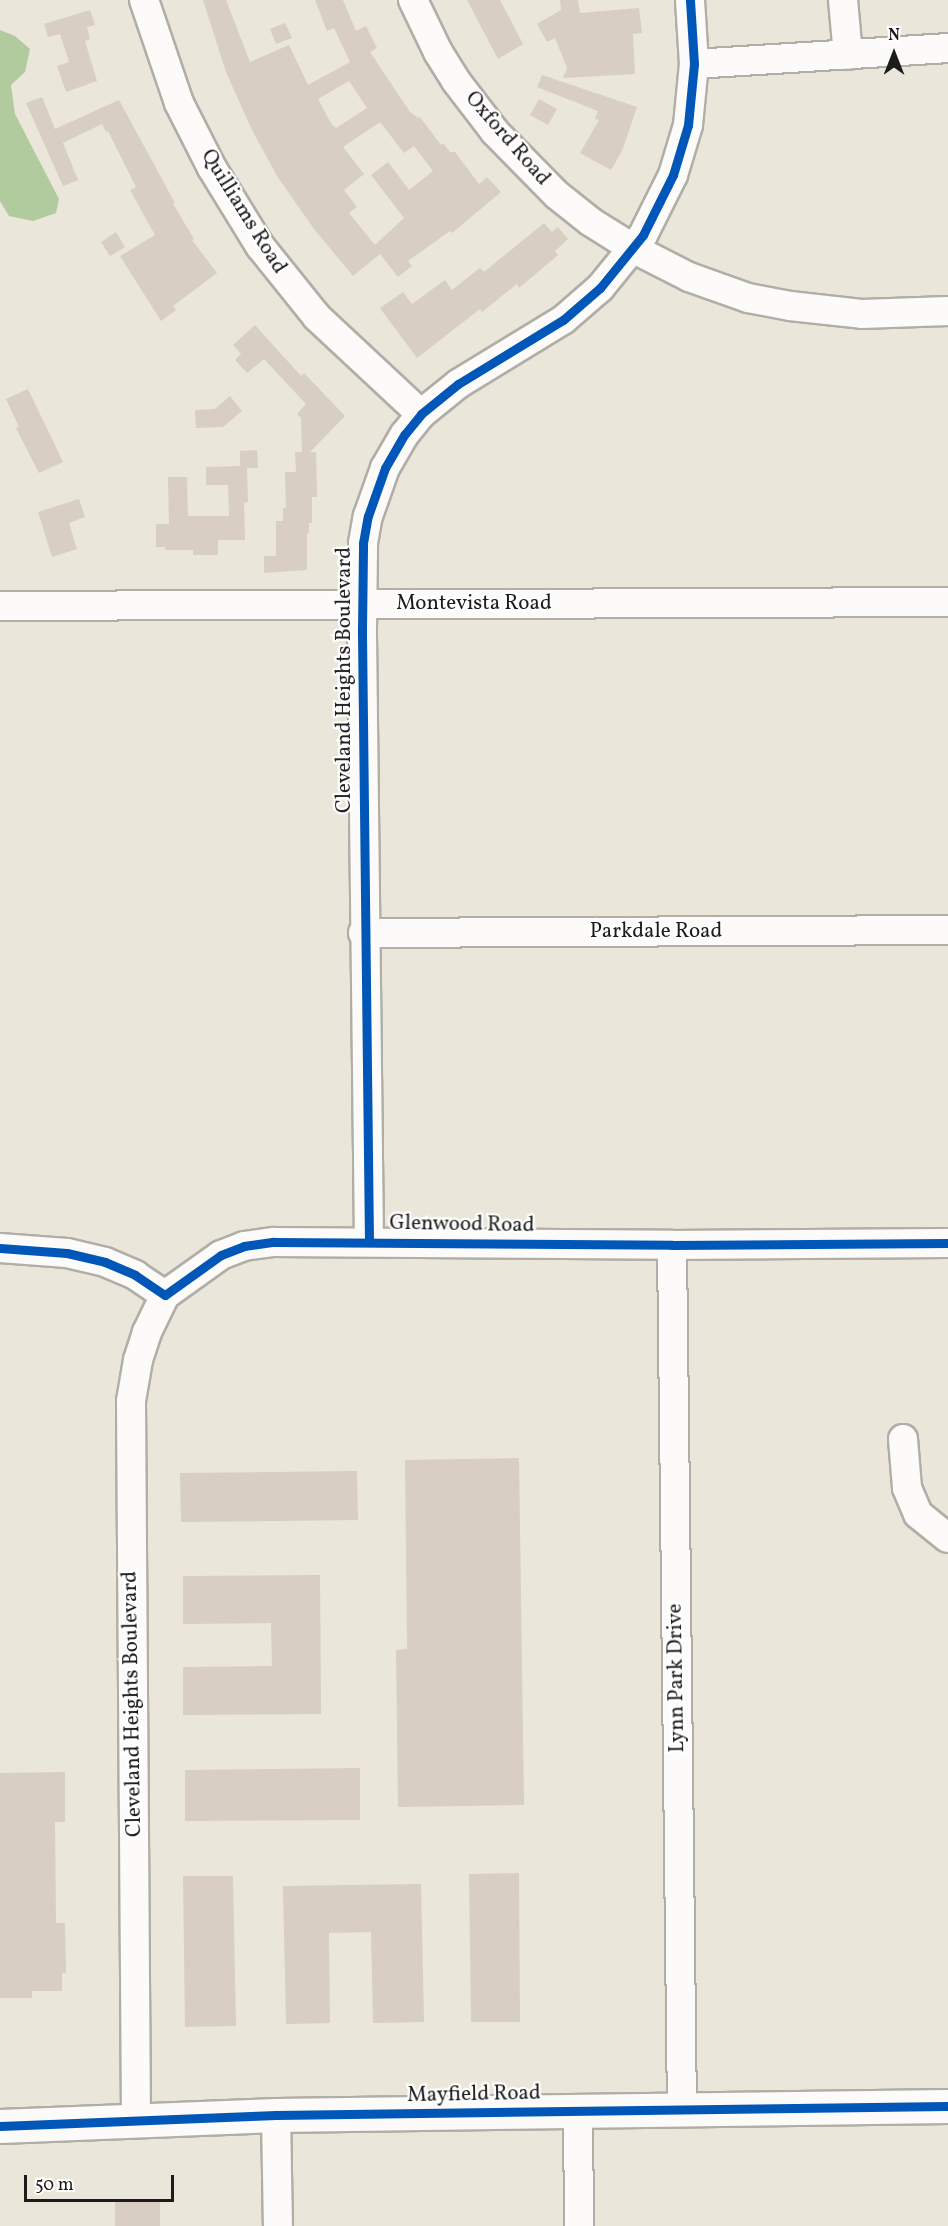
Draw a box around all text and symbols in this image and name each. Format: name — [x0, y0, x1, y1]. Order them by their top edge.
north arrow — [864, 24, 924, 84]
text: N — [888, 25, 900, 47]
street label: Oxford Road — [459, 87, 555, 191]
street label: Quilliams Road — [195, 145, 291, 279]
street label: Cleveland Heights Boulevard — [332, 547, 358, 813]
street label: Montevista Road — [396, 591, 552, 617]
street label: Parkdale Road — [590, 919, 722, 945]
street label: Glenwood Road — [389, 1211, 535, 1239]
street label: Cleveland Heights Boulevard — [118, 1571, 148, 1837]
street label: Lynn Park Drive — [663, 1603, 691, 1753]
street label: Mayfield Road — [407, 2081, 541, 2109]
scale bar — [27, 2163, 177, 2201]
text: 50 m — [35, 2173, 74, 2198]

